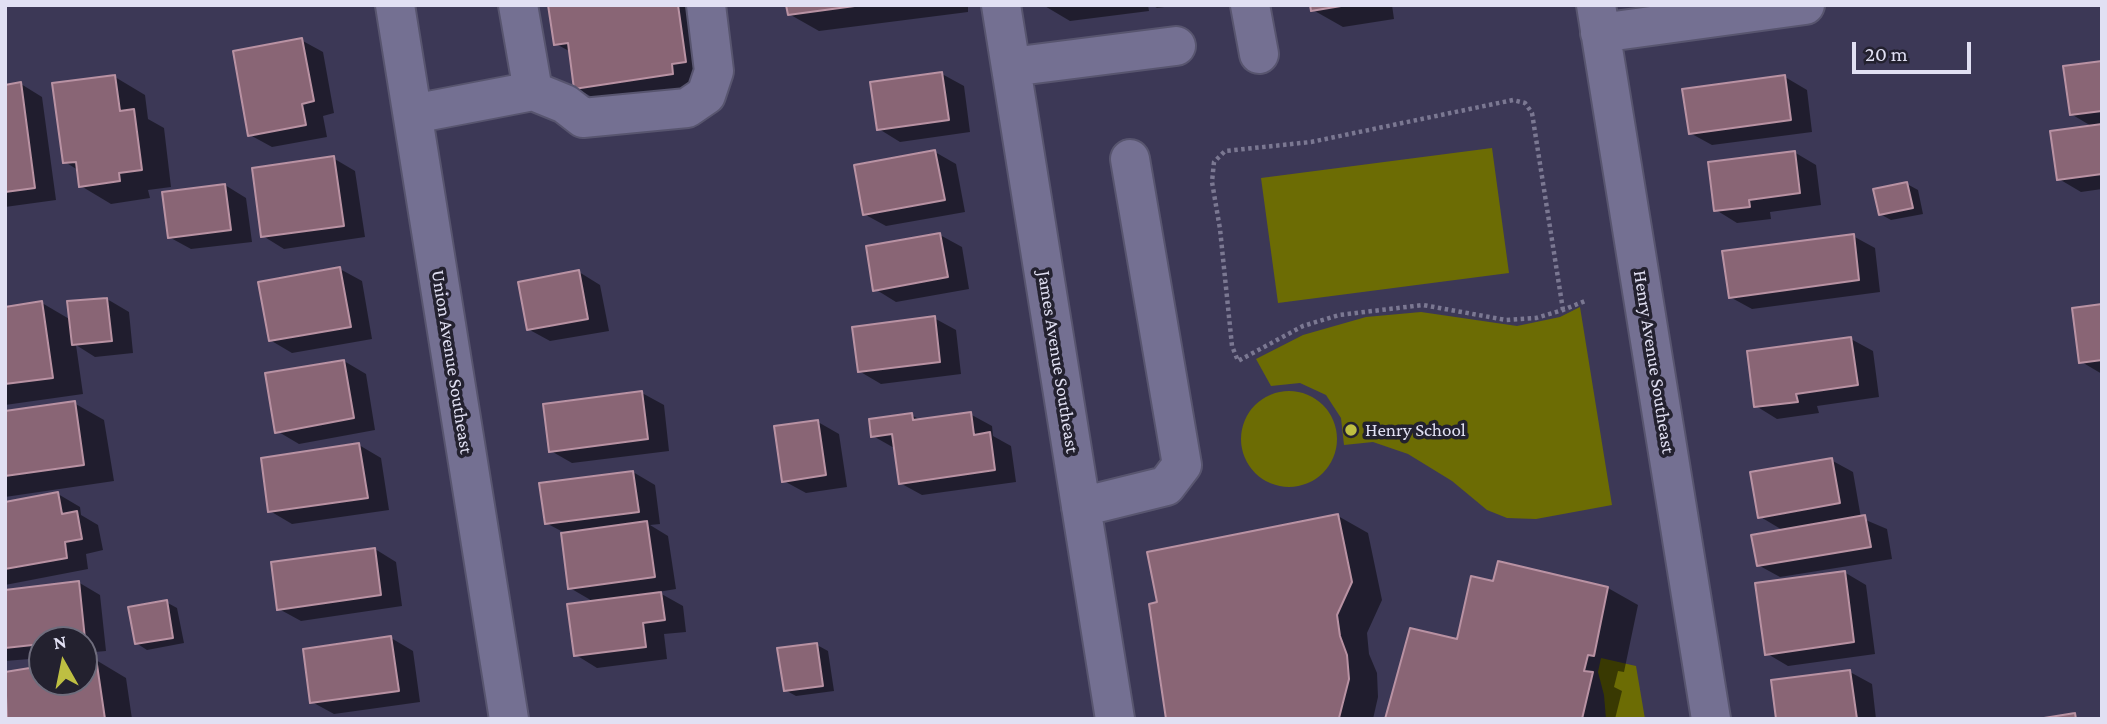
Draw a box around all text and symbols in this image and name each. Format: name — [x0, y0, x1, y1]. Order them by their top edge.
scale bar — [1855, 28, 1974, 72]
text: 20 m — [1865, 42, 1908, 66]
street label: Union Avenue Southeast — [426, 268, 478, 456]
street label: James Avenue Southeast — [1032, 269, 1084, 455]
street label: Henry Avenue Southeast — [1628, 269, 1680, 455]
place label: Henry School — [1365, 419, 1466, 441]
marker: Henry School — [1343, 422, 1359, 438]
north arrow — [28, 626, 98, 696]
text: N — [52, 630, 68, 653]

